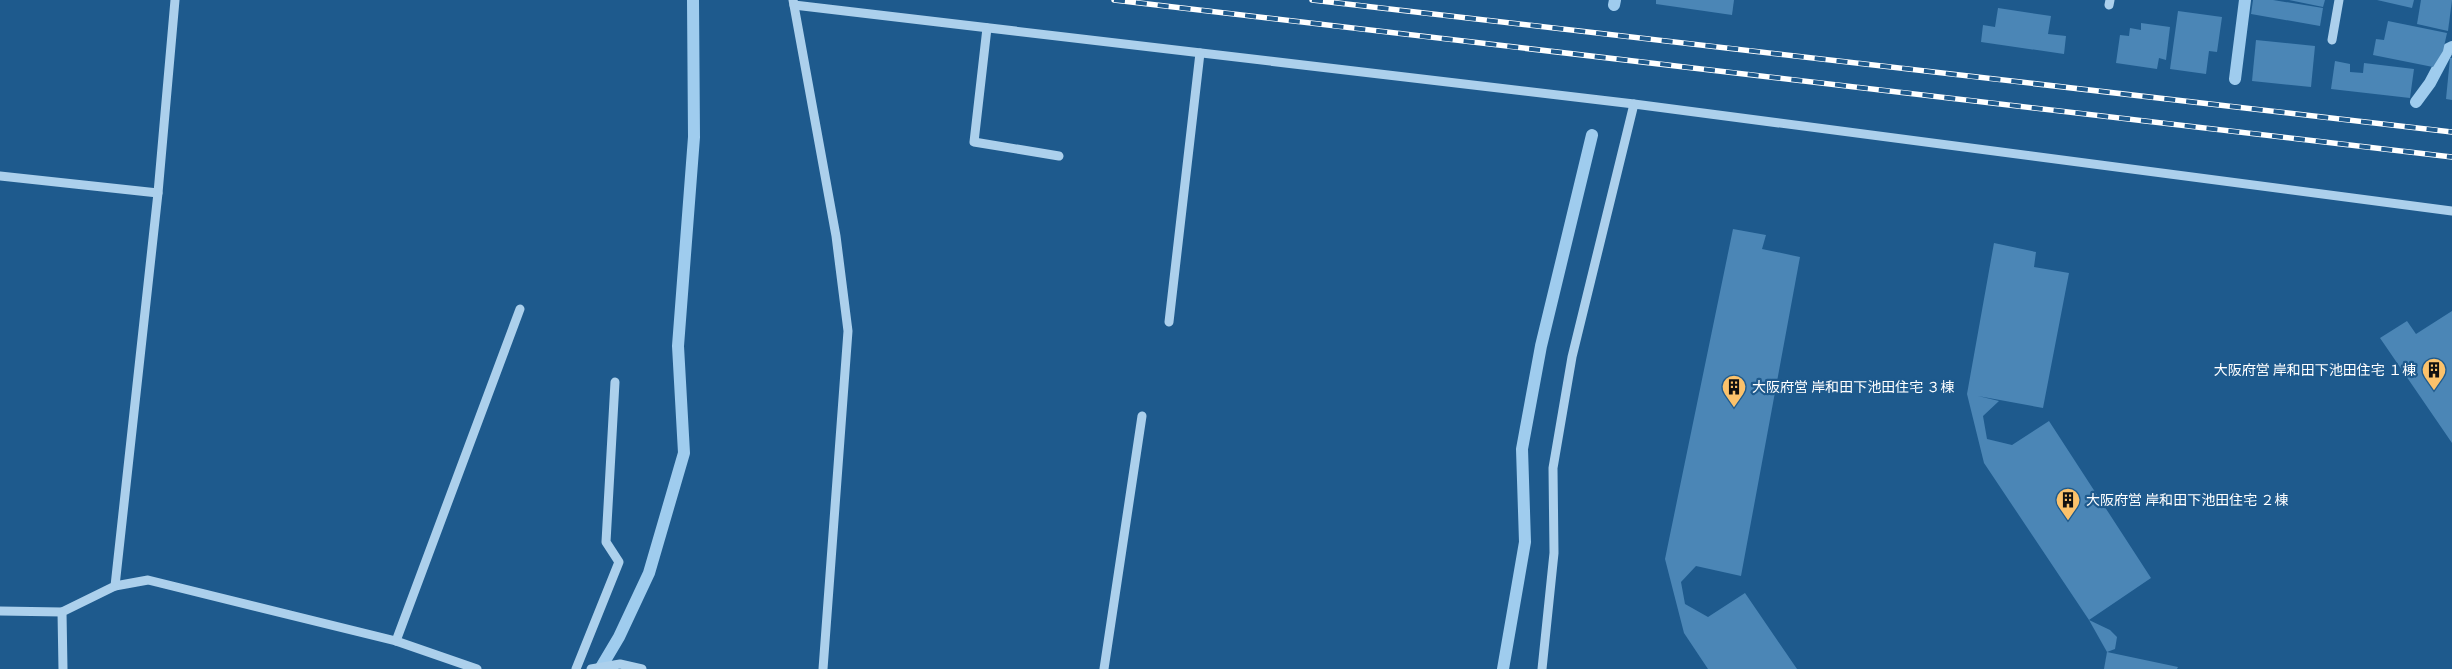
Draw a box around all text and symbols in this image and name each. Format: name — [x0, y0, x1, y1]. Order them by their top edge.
building icon: 大阪府営 岸和田下池田住宅 １棟 — [2421, 357, 2447, 391]
place label: 大阪府営 岸和田下池田住宅 １棟 — [2214, 361, 2416, 379]
building icon: 大阪府営 岸和田下池田住宅 ３棟 — [1721, 374, 1747, 408]
place label: 大阪府営 岸和田下池田住宅 ３棟 — [1752, 378, 1954, 396]
building icon: 大阪府営 岸和田下池田住宅 ２棟 — [2055, 487, 2081, 521]
place label: 大阪府営 岸和田下池田住宅 ２棟 — [2086, 491, 2288, 509]

